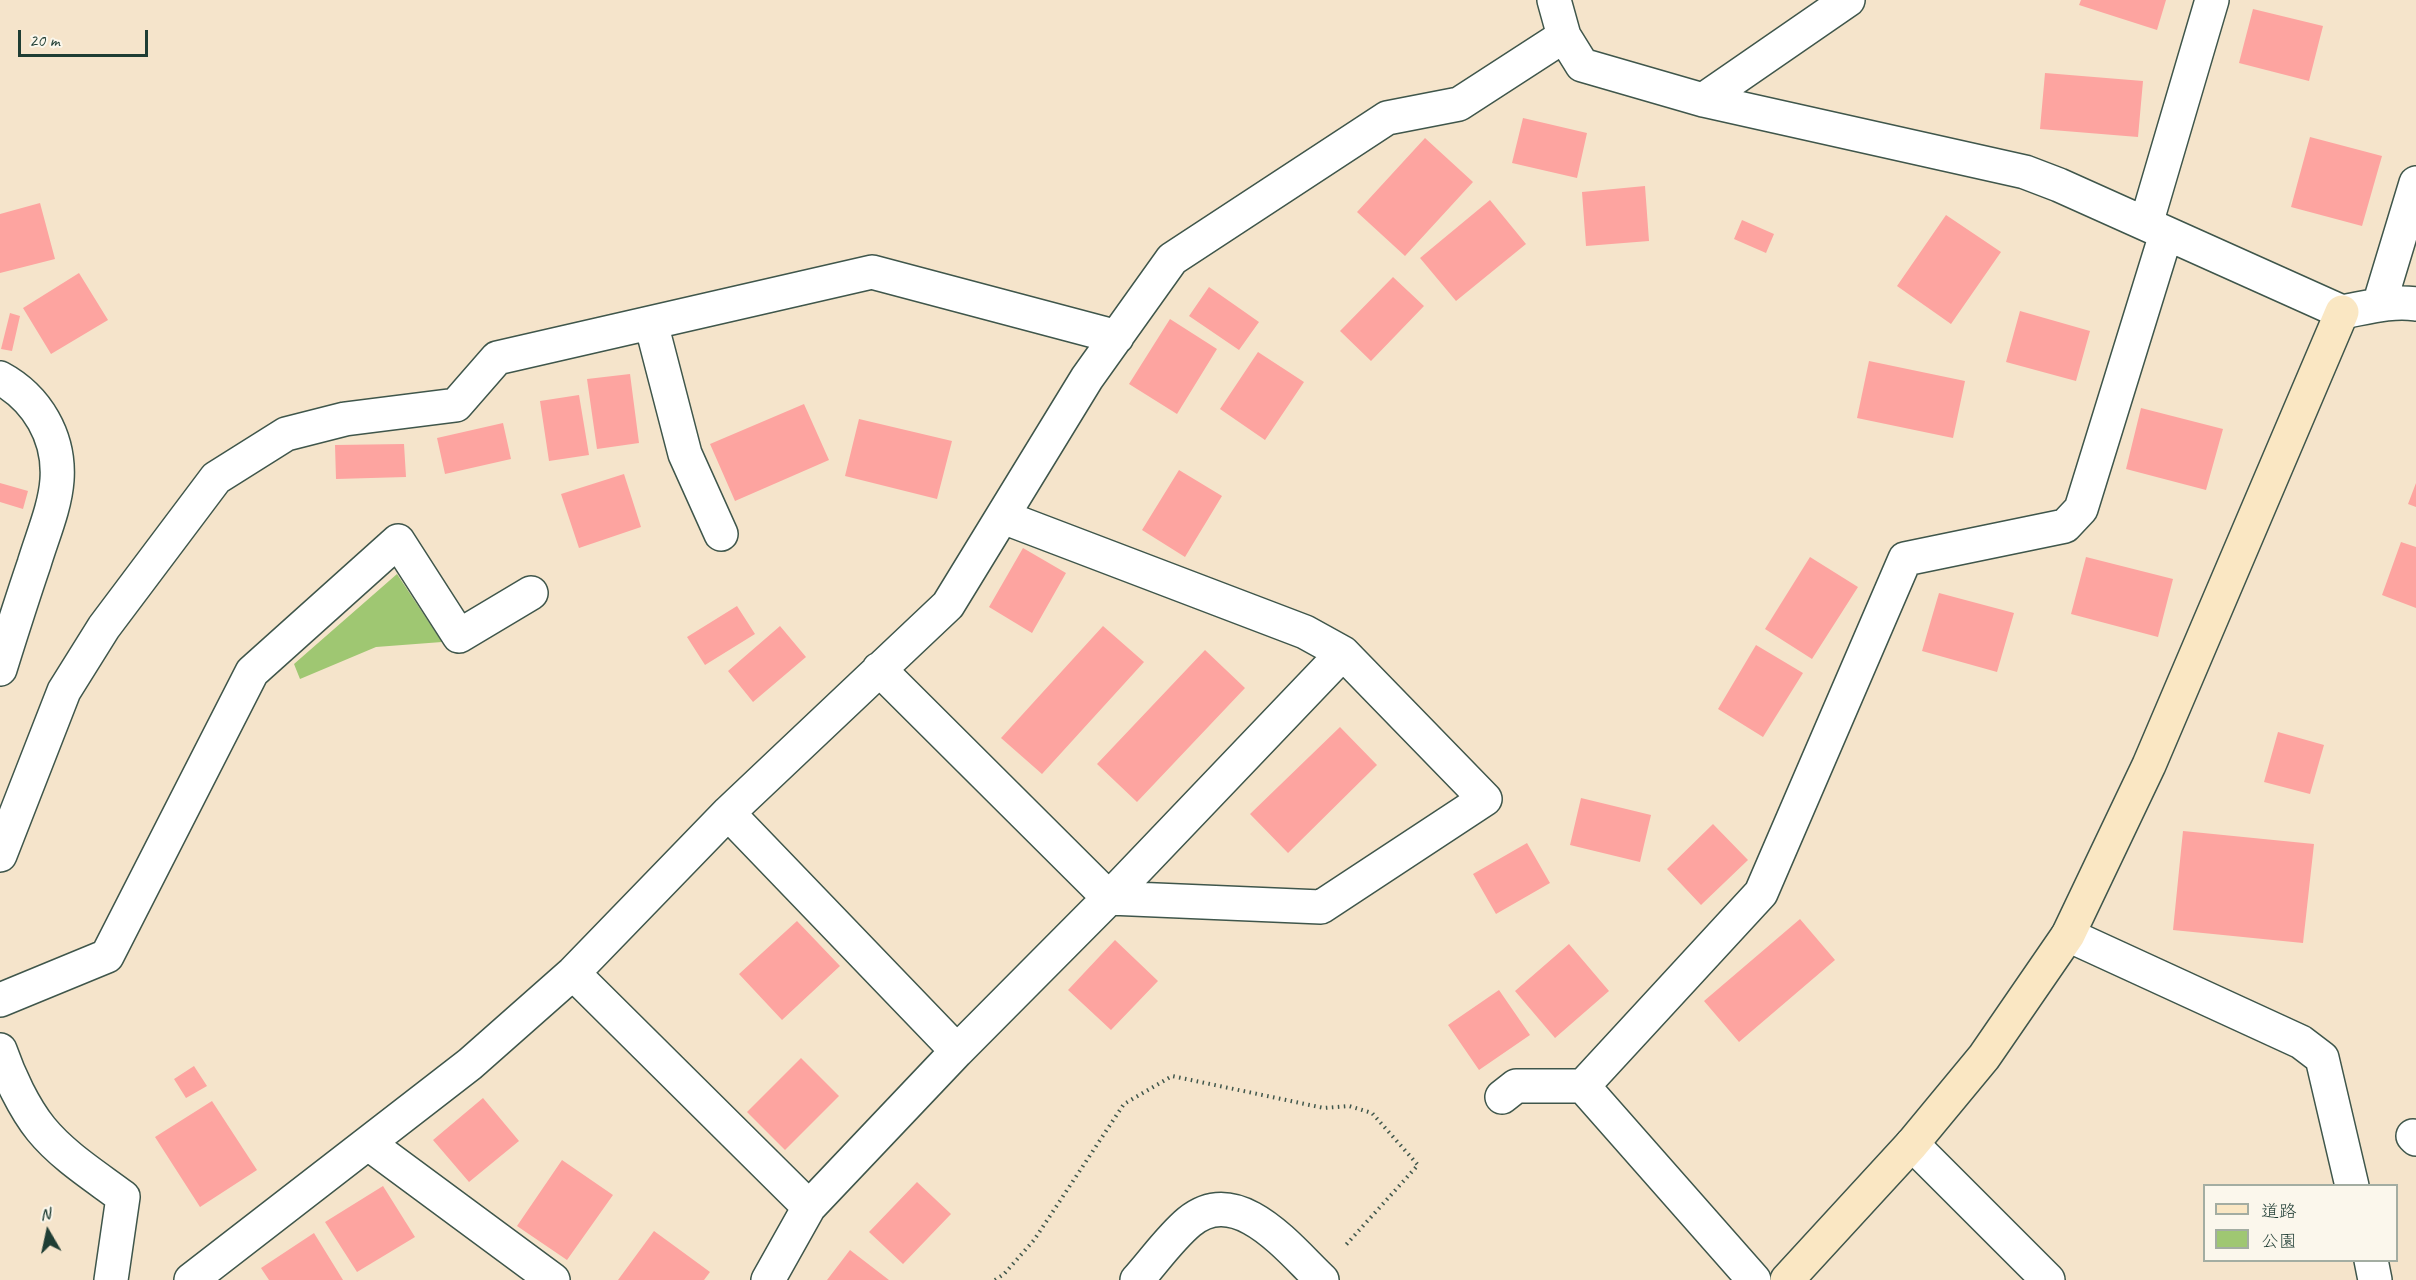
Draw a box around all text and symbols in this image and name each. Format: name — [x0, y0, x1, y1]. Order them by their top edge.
scale bar — [21, 18, 152, 56]
text: 20 m — [29, 29, 60, 51]
legend — [2203, 1184, 2398, 1262]
text: 道路 — [2261, 1200, 2297, 1222]
north arrow — [18, 1202, 78, 1262]
text: N — [39, 1204, 52, 1225]
text: 公園 — [2261, 1230, 2297, 1252]

